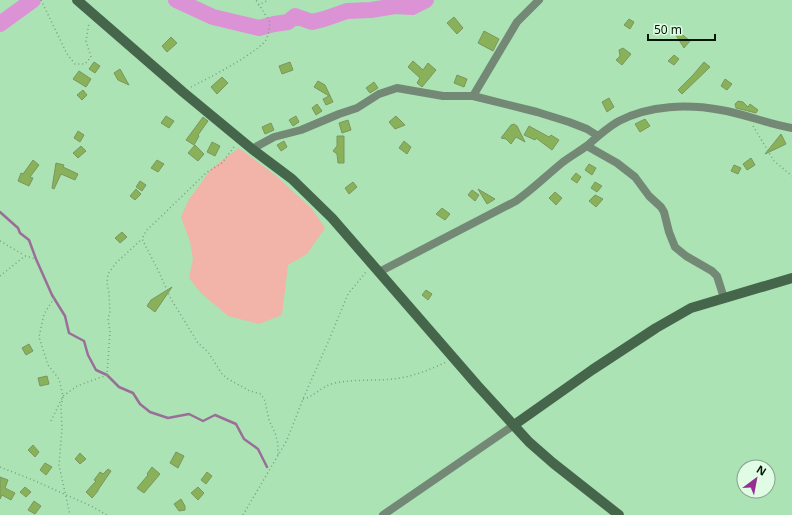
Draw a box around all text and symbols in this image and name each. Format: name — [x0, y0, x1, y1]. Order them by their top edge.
scale bar — [648, 16, 715, 42]
text: 50 m — [654, 21, 682, 38]
north arrow — [736, 459, 776, 499]
text: N — [754, 461, 769, 479]

